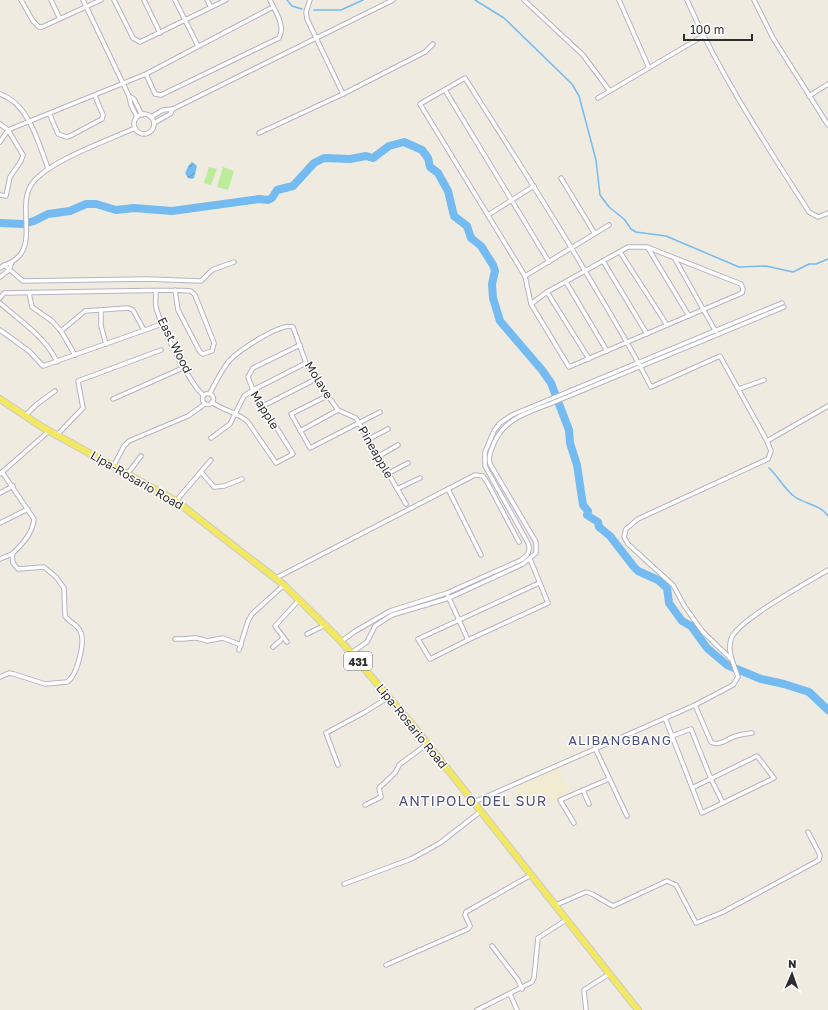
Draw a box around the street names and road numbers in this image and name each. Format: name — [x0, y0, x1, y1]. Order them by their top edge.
street label: East Wood — [154, 314, 196, 376]
street label: Molave — [302, 358, 336, 402]
street label: Mapple — [247, 388, 283, 432]
street label: Pineapple — [355, 423, 397, 481]
street label: Lipa-Rosario Road — [88, 447, 186, 513]
road number: 431 — [344, 652, 372, 670]
street label: Lipa-Rosario Road — [373, 681, 451, 771]

